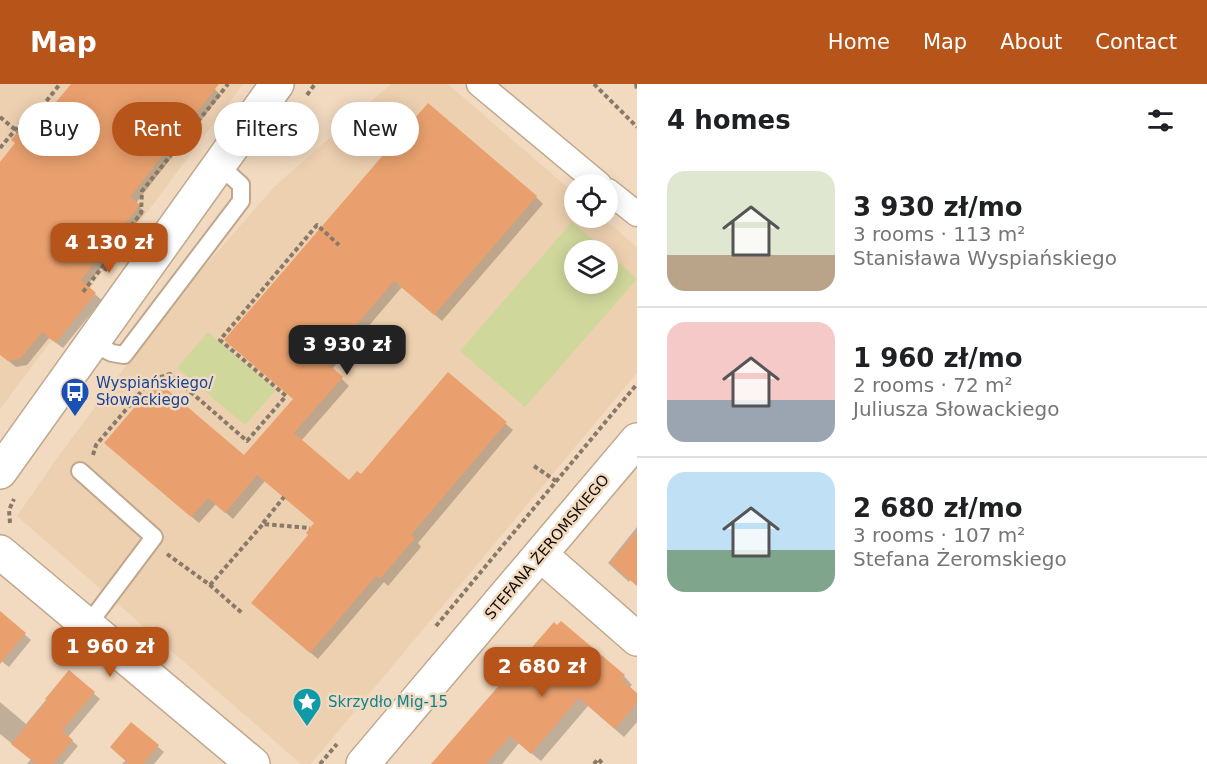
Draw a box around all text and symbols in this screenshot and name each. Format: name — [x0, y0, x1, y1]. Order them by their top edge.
text: Map — [30, 26, 97, 59]
text: Home — [828, 30, 890, 54]
text: Map — [923, 30, 967, 54]
text: About — [1000, 30, 1062, 54]
text: Contact — [1095, 30, 1177, 54]
chip: Buy — [18, 102, 100, 156]
chip: Rent — [112, 102, 202, 156]
chip: Filters — [214, 102, 319, 156]
chip: New — [331, 102, 419, 156]
icon: filters — [1144, 104, 1177, 137]
text: 4 homes — [667, 105, 791, 135]
map controls — [564, 174, 618, 294]
button: locate — [564, 174, 618, 228]
text: 3 930 zł/mo — [853, 192, 1023, 222]
icon: home — [715, 195, 787, 267]
text: 3 rooms · 113 m² — [853, 222, 1025, 246]
pin: 4 130 zł — [47, 223, 171, 274]
text: 4 130 zł — [65, 230, 153, 254]
button: layers — [564, 240, 618, 294]
text: Stanisława Wyspiańskiego — [853, 246, 1117, 270]
pin: 3 930 zł — [285, 325, 409, 376]
text: 3 930 zł — [303, 332, 391, 356]
text: 1 960 zł/mo — [853, 343, 1023, 373]
icon: home — [715, 346, 787, 418]
text: 2 rooms · 72 m² — [853, 373, 1013, 397]
place label: Wyspiańskiego/ Słowackiego — [96, 374, 214, 409]
bus stop icon: Wyspiańskiego/ Słowackiego — [59, 376, 91, 418]
text: Juliusza Słowackiego — [853, 397, 1060, 421]
street label: STEFANA ŻEROMSKIEGO — [480, 470, 613, 623]
text: 2 680 zł/mo — [853, 493, 1023, 523]
icon: home — [715, 496, 787, 568]
text: 3 rooms · 107 m² — [853, 523, 1025, 547]
text: Stefana Żeromskiego — [853, 547, 1067, 571]
pin: 1 960 zł — [48, 627, 172, 678]
text: 1 960 zł — [66, 634, 154, 658]
pin: 2 680 zł — [480, 647, 604, 698]
text: 2 680 zł — [498, 654, 586, 678]
place icon: Skrzydło Mig-15 — [291, 686, 323, 728]
place label: Skrzydło Mig-15 — [328, 693, 448, 711]

